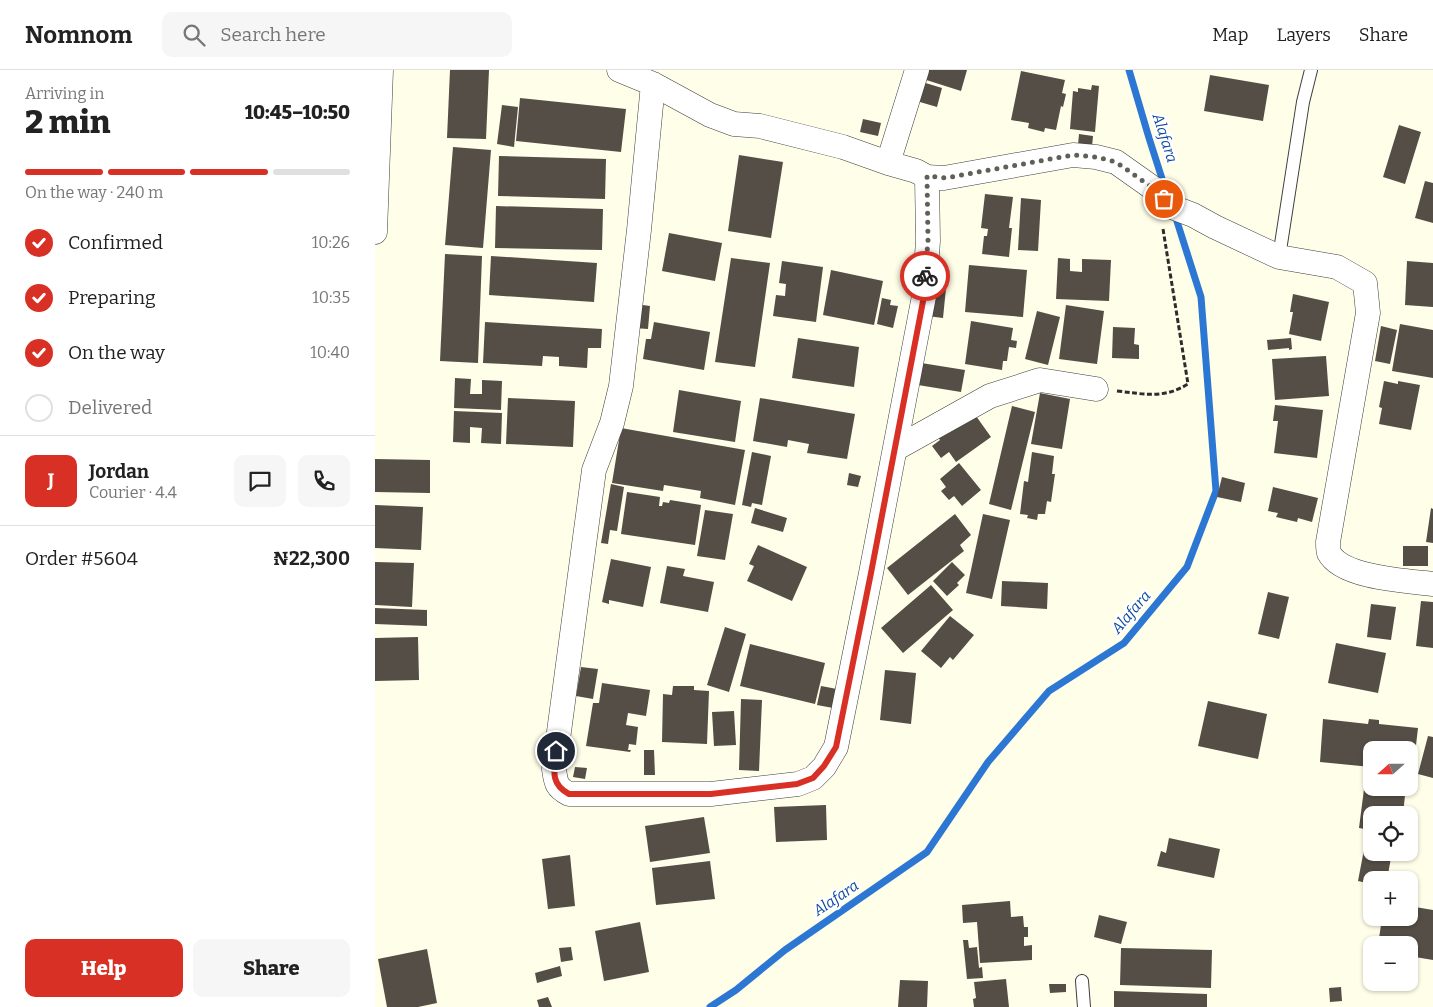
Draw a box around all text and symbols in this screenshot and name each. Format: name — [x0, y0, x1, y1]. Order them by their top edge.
search box — [162, 12, 512, 57]
text: Nomnom — [25, 21, 132, 49]
icon: search — [180, 21, 208, 49]
text: Search here — [220, 23, 326, 46]
text: Map — [1212, 24, 1248, 46]
text: Layers — [1276, 24, 1331, 46]
text: Share — [1359, 24, 1408, 46]
text: Arriving in — [25, 84, 104, 103]
text: 10:45–10:50 — [245, 101, 350, 124]
text: 2 min — [25, 103, 111, 141]
water label: Alafara — [1148, 110, 1181, 165]
pin — [1143, 178, 1185, 220]
text: On the way · 240 m — [25, 183, 163, 202]
icon: bag — [1150, 185, 1178, 213]
icon: check — [25, 229, 53, 257]
text: Confirmed — [68, 231, 163, 254]
text: 10:26 — [312, 233, 350, 252]
courier — [900, 251, 950, 301]
icon: bike — [911, 262, 939, 290]
icon: check — [25, 284, 53, 312]
text: Preparing — [68, 286, 156, 309]
text: 10:35 — [312, 288, 350, 307]
icon: check — [25, 339, 53, 367]
text: On the way — [68, 341, 165, 364]
text: 10:40 — [310, 343, 350, 362]
text: Delivered — [68, 396, 152, 419]
button: chat — [234, 455, 286, 507]
button: phone — [298, 455, 350, 507]
text: Jordan — [89, 460, 149, 483]
text: J — [48, 469, 54, 492]
text: Courier · 4.4 — [89, 483, 177, 502]
text: Order #5604 — [25, 547, 138, 570]
text: ₦22,300 — [273, 547, 350, 570]
water label: Alafara — [1107, 587, 1154, 638]
pin — [535, 730, 577, 772]
icon: home — [542, 737, 570, 765]
north arrow — [1363, 741, 1417, 796]
map controls — [1363, 741, 1418, 991]
button: locate — [1363, 806, 1418, 861]
button: + — [1363, 871, 1418, 926]
water label: Alafara — [809, 876, 862, 920]
button: − — [1363, 936, 1418, 991]
button: Help — [25, 939, 183, 997]
button: Share — [193, 939, 350, 997]

